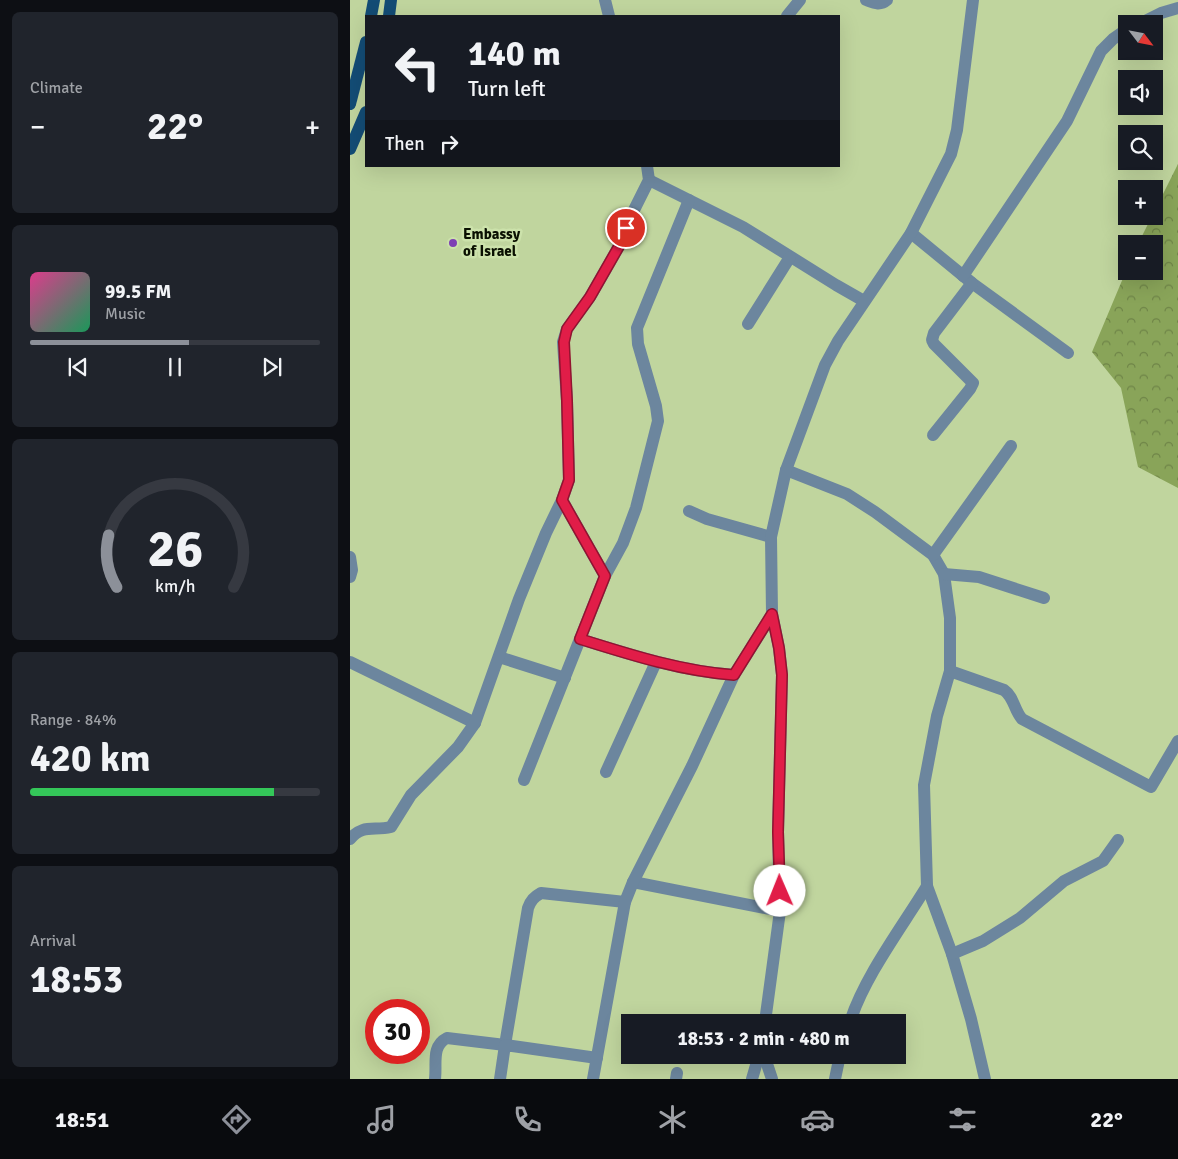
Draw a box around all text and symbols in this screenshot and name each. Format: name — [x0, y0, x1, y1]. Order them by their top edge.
north arrow — [1118, 15, 1162, 60]
map controls — [1118, 15, 1163, 280]
text: 140 m — [468, 32, 561, 75]
icon: left — [385, 35, 450, 100]
button: sound — [1118, 70, 1163, 115]
text: Turn left — [468, 75, 546, 102]
text: Climate — [30, 78, 83, 98]
text: 22° — [147, 103, 203, 150]
text: − — [30, 110, 45, 144]
text: + — [305, 110, 320, 144]
button: search — [1118, 125, 1163, 170]
icon: right — [435, 130, 463, 158]
text: Then — [385, 132, 425, 156]
button: + — [1118, 180, 1163, 225]
pin — [605, 207, 647, 249]
icon: arrive — [612, 214, 640, 242]
place label: Embassy of Israel — [463, 225, 521, 260]
button: − — [1118, 235, 1163, 280]
marker: Embassy of Israel — [447, 237, 459, 249]
text: 99.5 FM — [105, 280, 171, 304]
text: Music — [105, 304, 146, 324]
icon: previous — [64, 353, 92, 381]
icon: pause — [161, 353, 189, 381]
icon: next — [258, 353, 286, 381]
text: 26 — [147, 517, 203, 581]
text: km/h — [155, 575, 195, 597]
text: Range · 84% — [30, 710, 116, 730]
text: 420 km — [30, 735, 151, 782]
position arrow — [753, 864, 805, 916]
text: Arrival — [30, 931, 76, 951]
text: 18:53 — [30, 956, 123, 1003]
speed limit sign: 30 — [365, 999, 430, 1064]
text: 18:53 · 2 min · 480 m — [677, 1027, 850, 1051]
icon: directions — [219, 1102, 254, 1137]
icon: music — [364, 1102, 399, 1137]
icon: phone — [510, 1102, 545, 1137]
icon: climate — [655, 1102, 690, 1137]
icon: car — [800, 1102, 835, 1137]
icon: filters — [945, 1102, 980, 1137]
text: 18:51 — [55, 1106, 109, 1133]
text: 22° — [1090, 1106, 1123, 1133]

